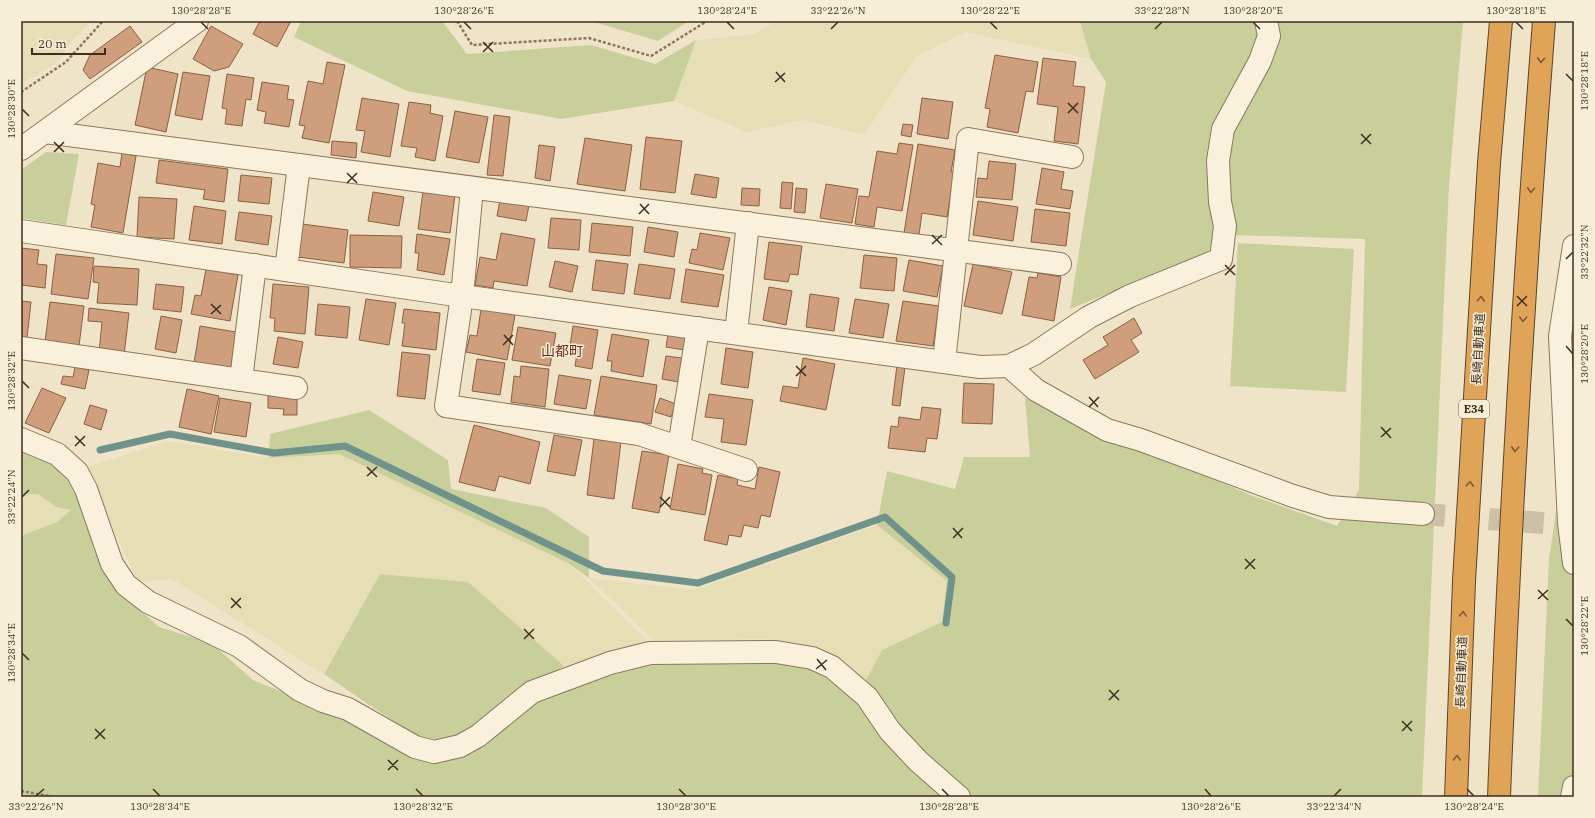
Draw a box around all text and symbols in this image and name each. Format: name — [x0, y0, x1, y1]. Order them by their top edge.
text: 130°28'28"E — [171, 4, 231, 17]
text: 130°28'26"E — [434, 4, 494, 17]
text: 130°28'24"E — [697, 4, 757, 17]
text: 33°22'26"N — [811, 4, 866, 17]
text: 130°28'22"E — [960, 4, 1020, 17]
text: 33°22'28"N — [1135, 4, 1190, 17]
text: 130°28'20"E — [1223, 4, 1283, 17]
text: 130°28'18"E — [1486, 4, 1546, 17]
scale bar — [32, 30, 105, 56]
text: 20 m — [38, 36, 67, 51]
text: 130°28'18"E — [1578, 51, 1591, 111]
one-way arrow — [1536, 57, 1545, 63]
text: 130°28'30"E — [5, 79, 18, 139]
one-way arrow — [1527, 187, 1536, 193]
text: 33°22'32"N — [1578, 224, 1591, 280]
one-way arrow — [1477, 296, 1485, 302]
street label: 長崎自動車道 — [1469, 313, 1487, 385]
one-way arrow — [1519, 316, 1528, 322]
text: 130°28'20"E — [1578, 324, 1591, 384]
district label: 山都町 — [541, 342, 583, 360]
text: 130°28'32"E — [5, 351, 18, 411]
road number: E34 — [1459, 400, 1489, 418]
one-way arrow — [1511, 446, 1520, 452]
text: 33°22'24"N — [5, 469, 18, 525]
one-way arrow — [1465, 481, 1474, 487]
text: 130°28'22"E — [1578, 596, 1591, 656]
one-way arrow — [1458, 611, 1467, 617]
text: 130°28'34"E — [5, 623, 18, 683]
street label: 長崎自動車道 — [1452, 636, 1470, 708]
one-way arrow — [1453, 755, 1462, 761]
text: 33°22'26"N — [9, 800, 64, 813]
text: 130°28'34"E — [130, 800, 190, 813]
text: 130°28'32"E — [393, 800, 453, 813]
text: 130°28'30"E — [656, 800, 716, 813]
text: 130°28'28"E — [919, 800, 979, 813]
text: 130°28'26"E — [1181, 800, 1241, 813]
text: 33°22'34"N — [1307, 800, 1362, 813]
text: 130°28'24"E — [1444, 800, 1504, 813]

